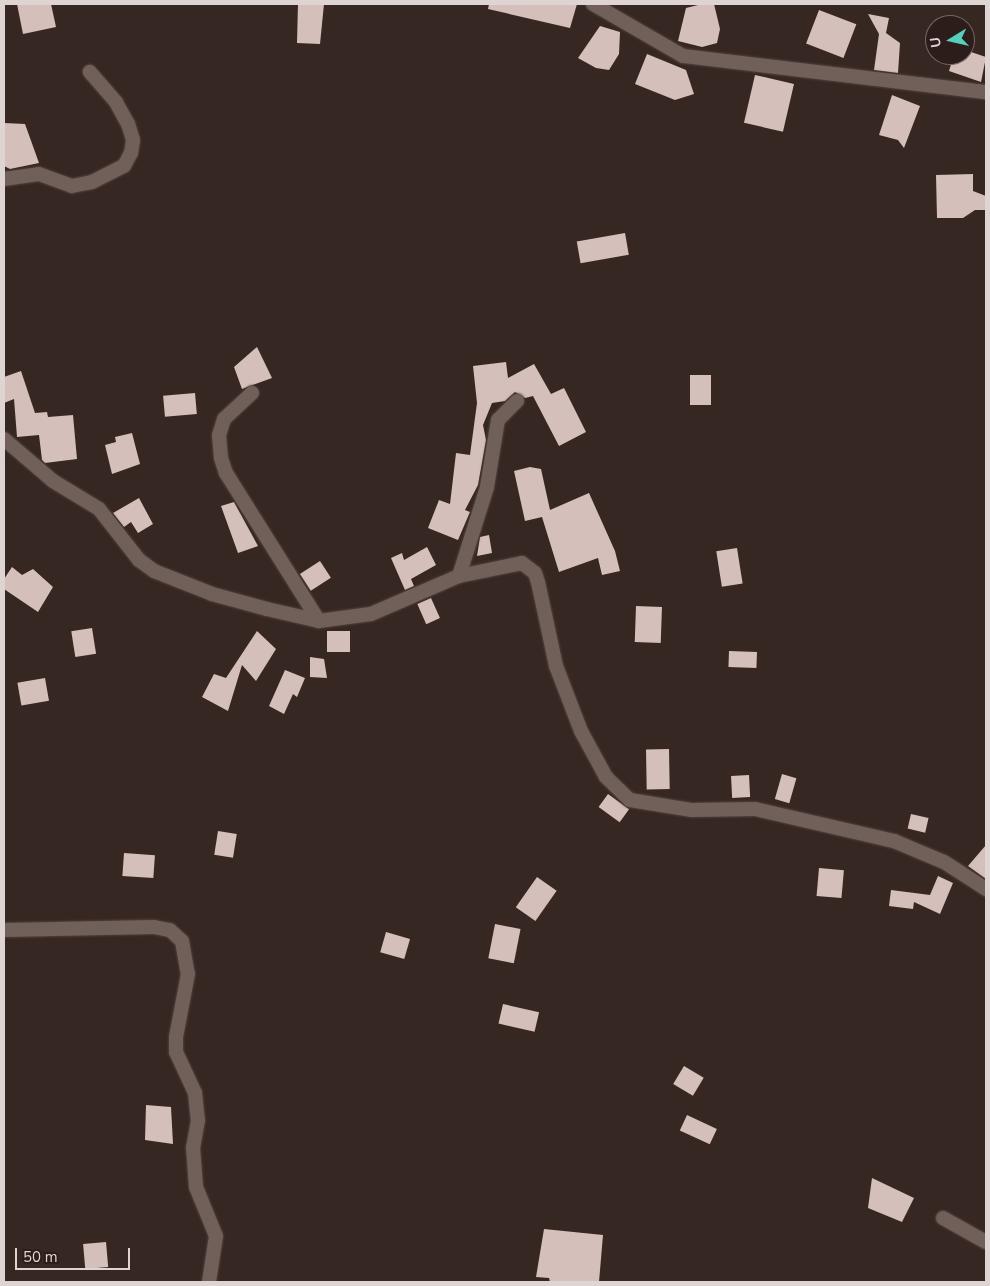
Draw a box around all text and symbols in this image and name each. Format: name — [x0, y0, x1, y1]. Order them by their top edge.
north arrow — [925, 15, 975, 65]
text: U — [925, 36, 946, 49]
scale bar — [18, 1238, 132, 1270]
text: 50 m — [23, 1247, 58, 1267]

